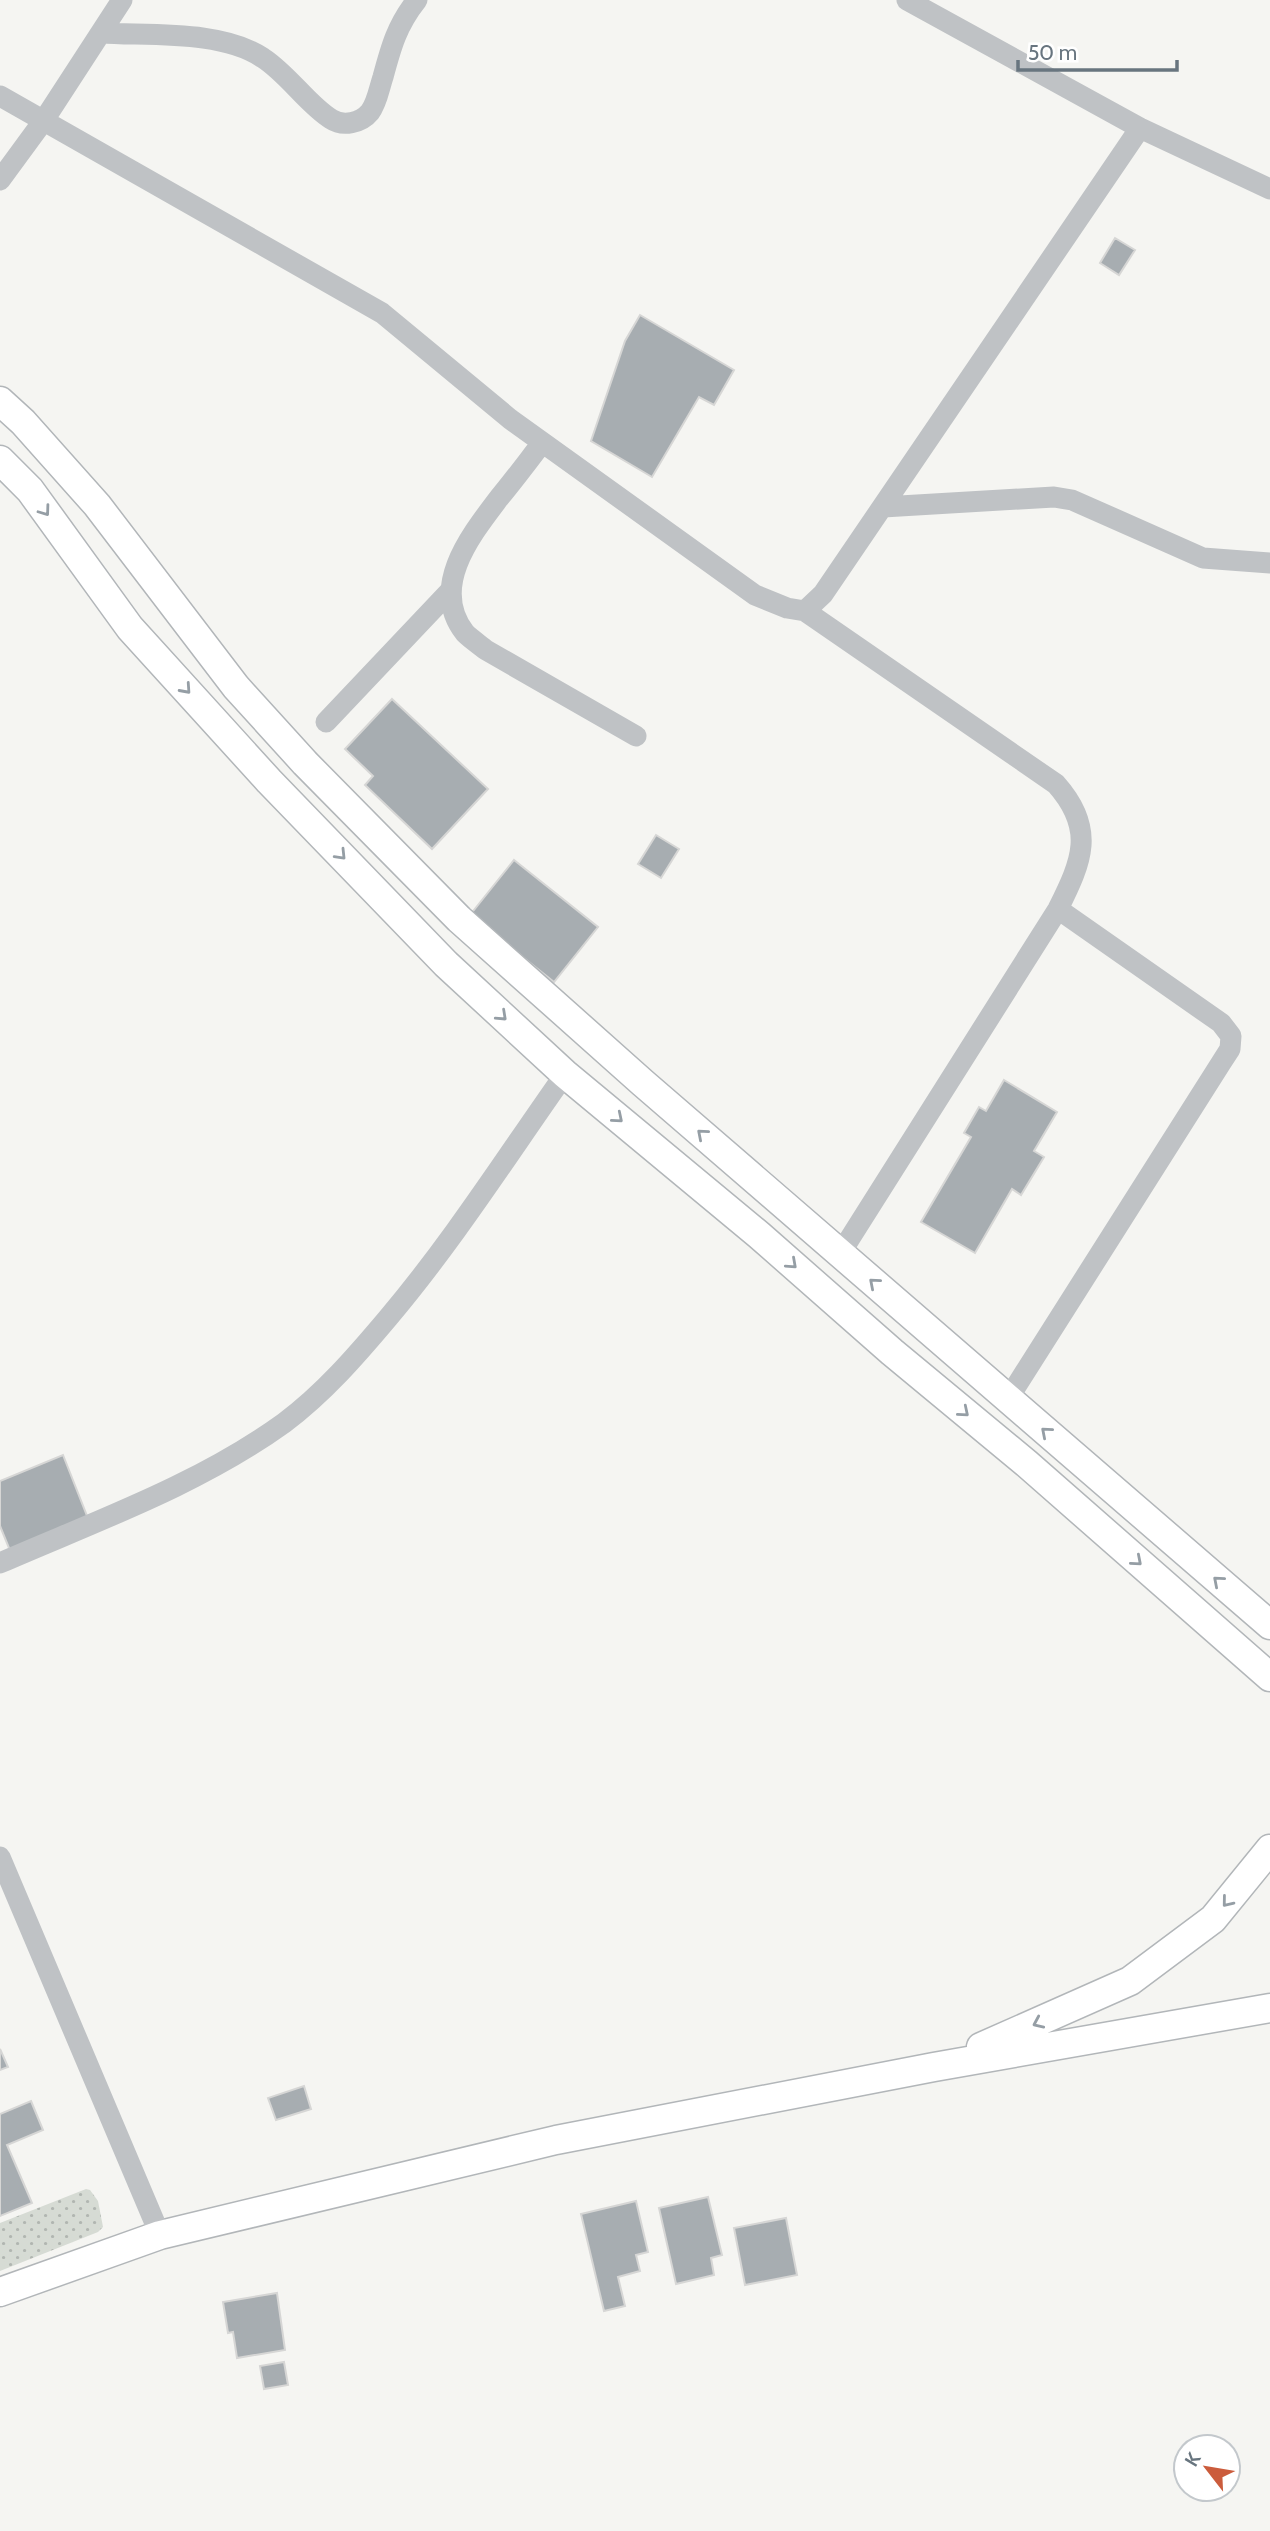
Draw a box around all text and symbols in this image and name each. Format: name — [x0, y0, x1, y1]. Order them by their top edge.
scale bar — [1018, 28, 1177, 72]
text: 50 m — [1028, 40, 1077, 65]
one-way arrow — [37, 503, 49, 516]
one-way arrow — [177, 681, 190, 694]
one-way arrow — [332, 847, 345, 860]
one-way arrow — [494, 1008, 507, 1020]
one-way arrow — [609, 1110, 622, 1122]
one-way arrow — [697, 1130, 710, 1142]
one-way arrow — [784, 1256, 797, 1268]
one-way arrow — [869, 1279, 882, 1291]
one-way arrow — [957, 1404, 969, 1417]
one-way arrow — [1041, 1428, 1054, 1440]
one-way arrow — [1129, 1552, 1142, 1565]
one-way arrow — [1214, 1576, 1226, 1589]
one-way arrow — [1223, 1894, 1236, 1907]
one-way arrow — [1032, 2015, 1045, 2029]
north arrow — [1172, 2433, 1242, 2503]
text: K — [1180, 2448, 1206, 2471]

